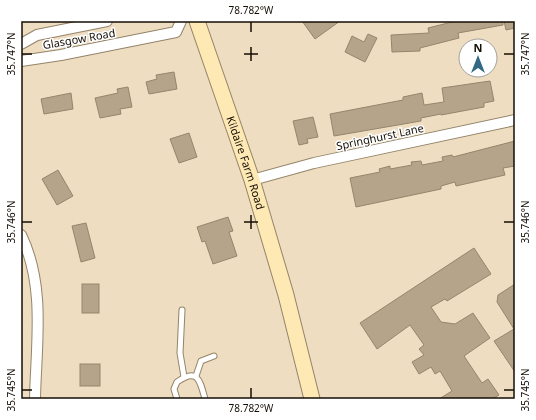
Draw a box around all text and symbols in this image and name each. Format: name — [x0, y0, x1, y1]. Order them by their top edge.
text: 78.782°W — [229, 3, 274, 17]
street label: Glasgow Road — [41, 25, 116, 52]
text: 35.747°N — [4, 32, 18, 76]
text: 35.747°N — [518, 32, 532, 76]
north arrow — [458, 38, 498, 78]
text: N — [474, 40, 482, 55]
street label: Kildaire Farm Road — [223, 114, 268, 211]
street label: Springhurst Lane — [335, 120, 425, 153]
text: 35.746°N — [4, 200, 18, 244]
text: 35.746°N — [518, 200, 532, 244]
text: 35.745°N — [4, 368, 18, 412]
text: 35.745°N — [518, 368, 532, 412]
text: 78.782°W — [229, 401, 274, 415]

